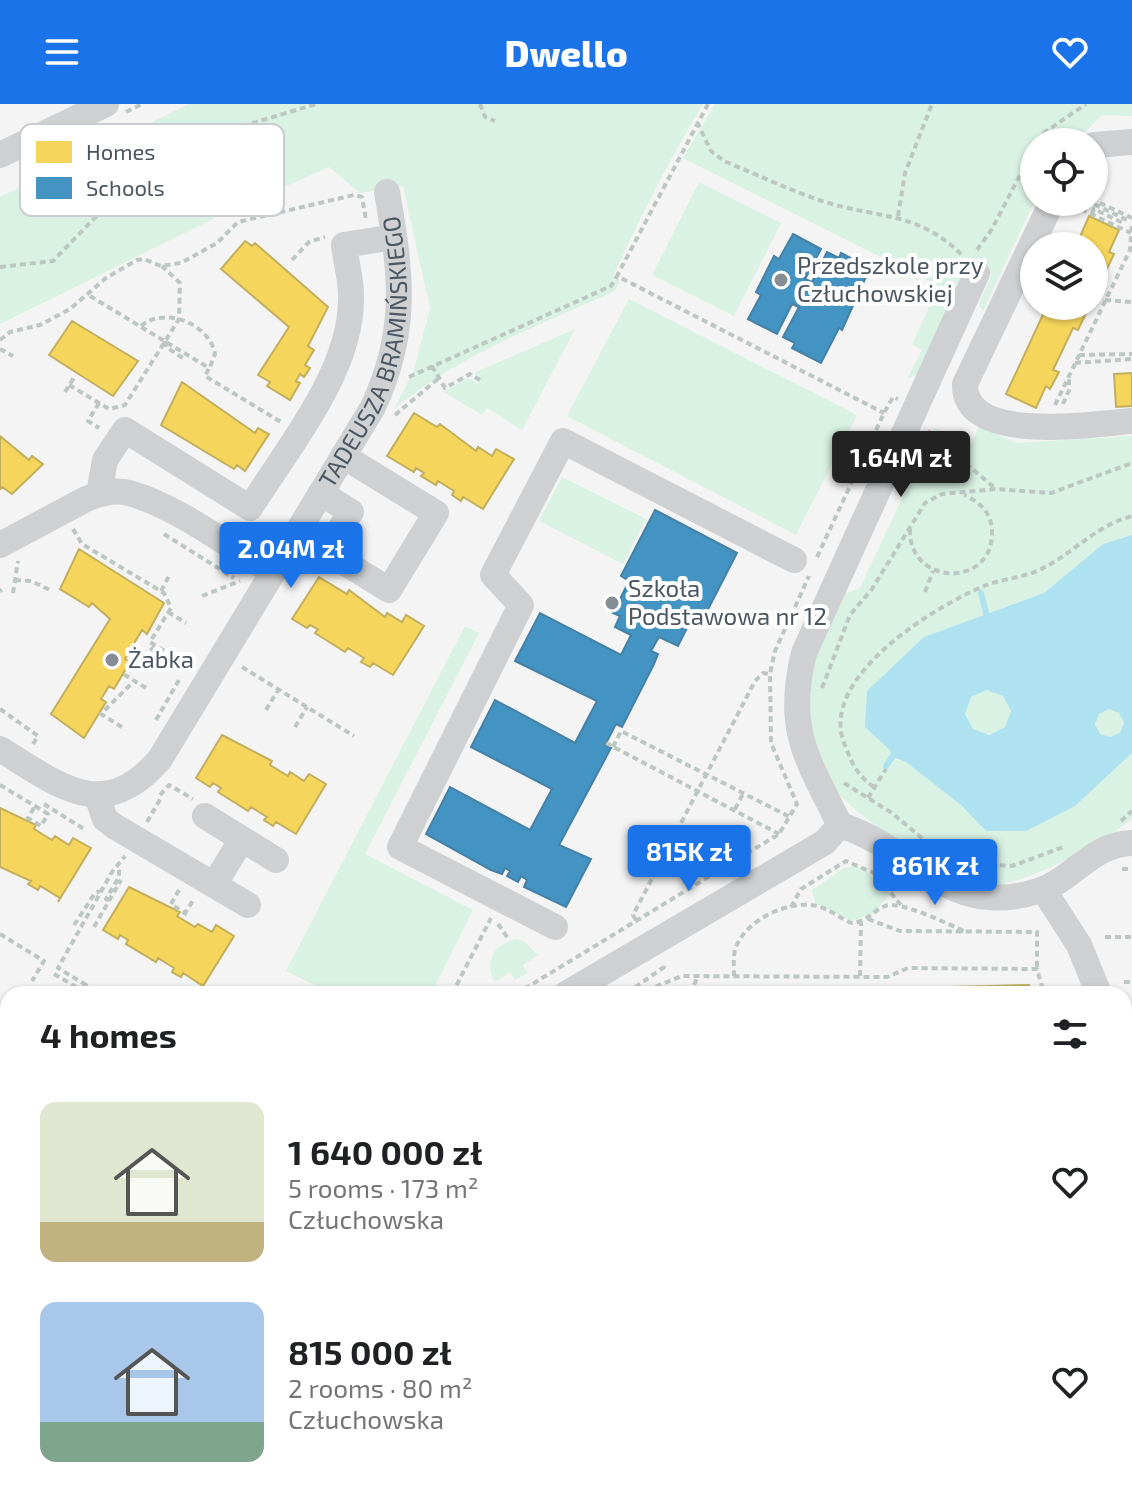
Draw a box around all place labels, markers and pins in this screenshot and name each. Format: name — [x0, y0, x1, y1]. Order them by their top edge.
place label: Przedszkole przy Człuchowskiej — [797, 250, 984, 307]
marker: Przedszkole przy Człuchowskiej — [772, 271, 790, 289]
pin: 1.64M zł — [818, 431, 984, 499]
pin: 2.04M zł — [208, 522, 374, 590]
place label: Szkoła Podstawowa nr 12 — [628, 573, 827, 630]
marker: Szkoła Podstawowa nr 12 — [603, 594, 621, 612]
place label: Żabka — [128, 644, 194, 673]
marker: Żabka — [103, 651, 121, 669]
pin: 815K zł — [615, 825, 763, 893]
pin: 861K zł — [861, 839, 1009, 907]

